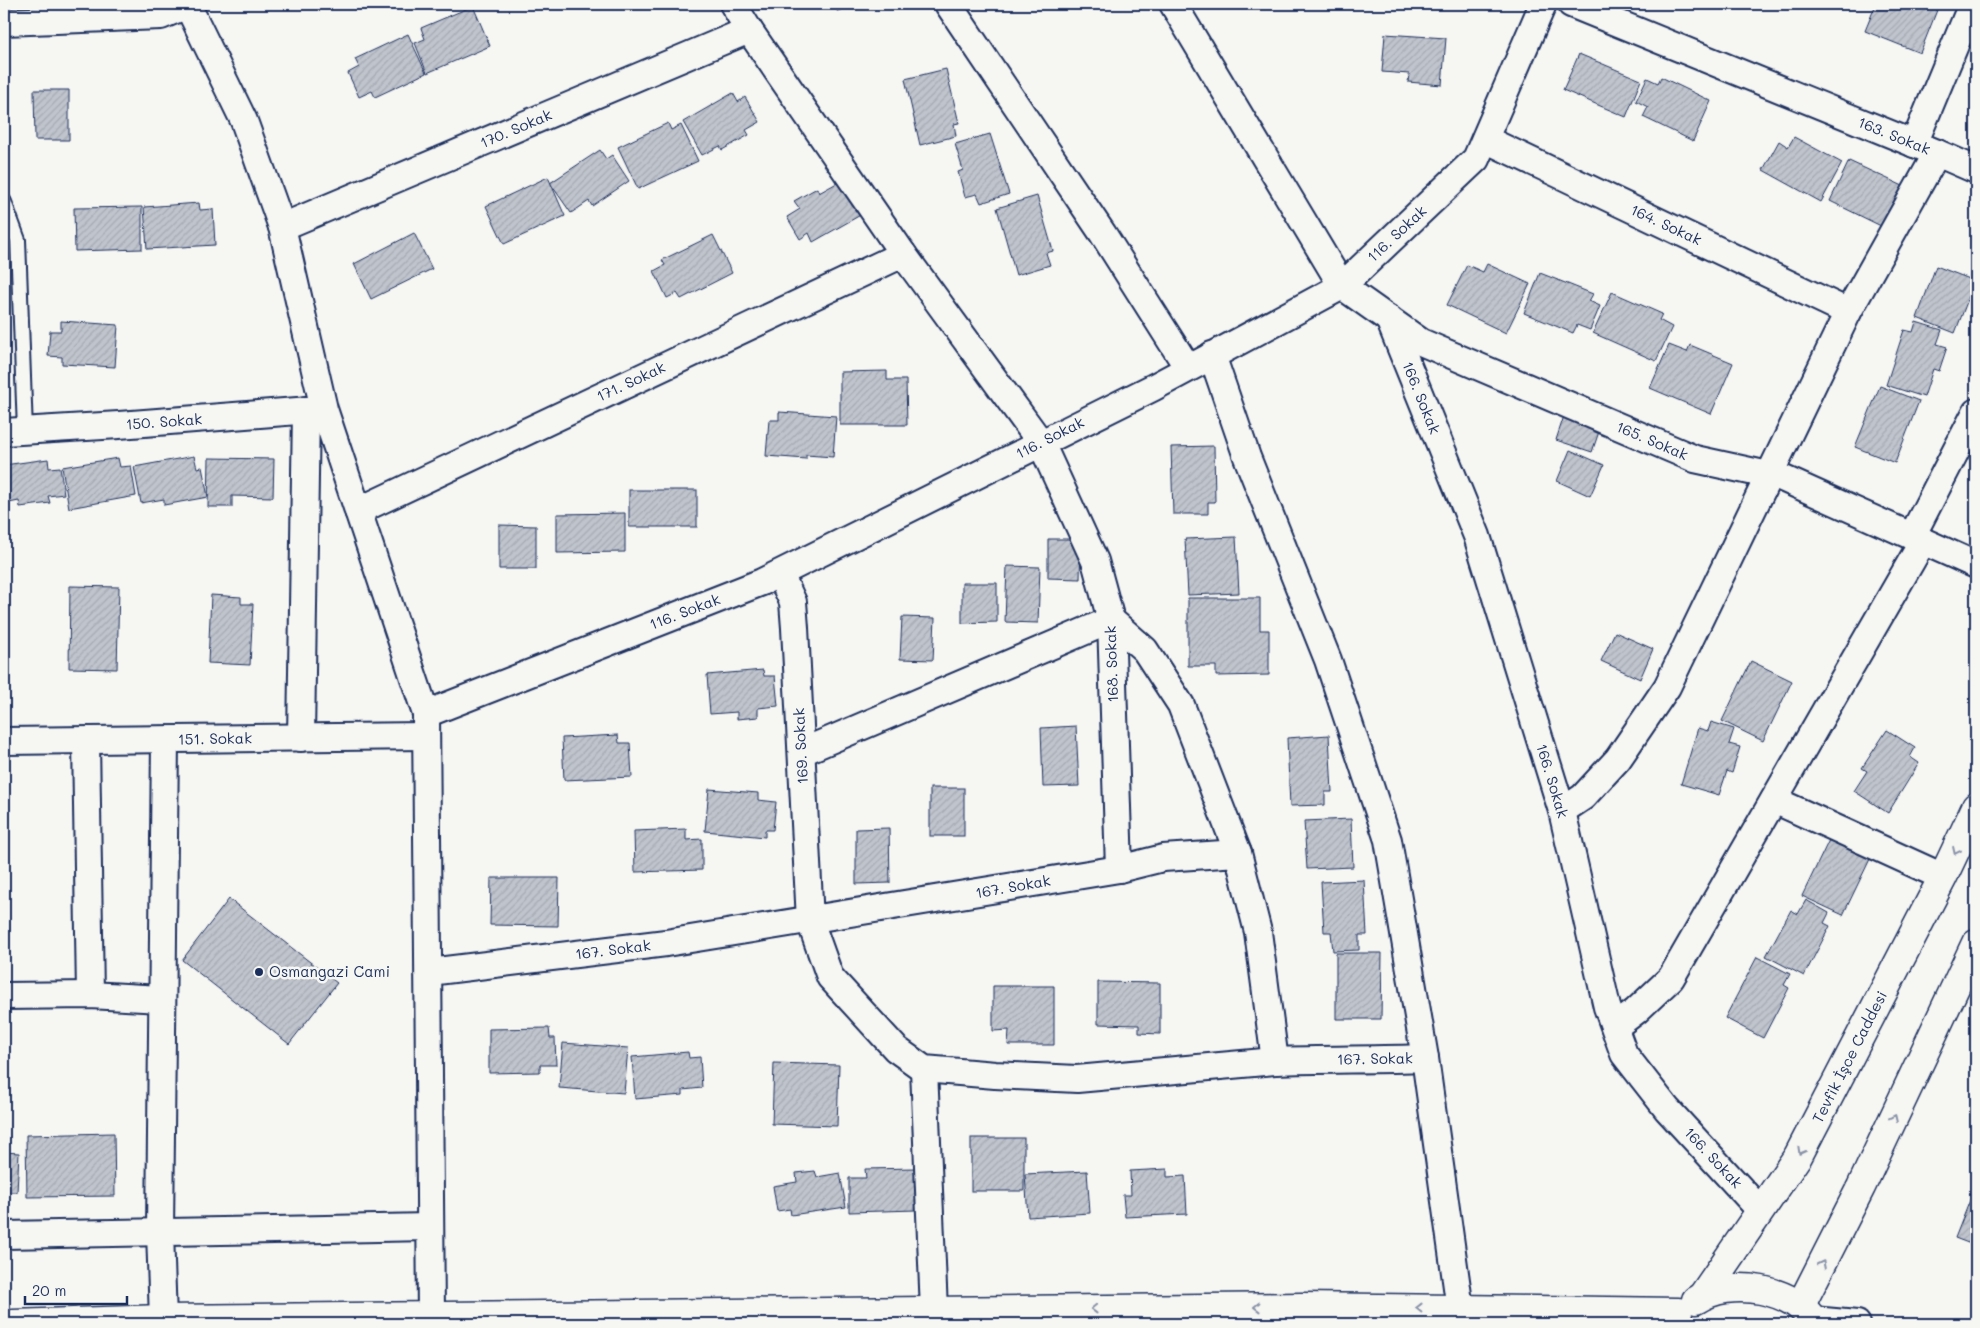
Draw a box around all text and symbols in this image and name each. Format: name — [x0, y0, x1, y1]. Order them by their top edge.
street label: 170. Sokak — [477, 104, 555, 152]
street label: 163. Sokak — [1855, 111, 1934, 159]
street label: 164. Sokak — [1628, 199, 1705, 249]
street label: 116. Sokak — [1362, 201, 1430, 266]
street label: 171. Sokak — [593, 356, 668, 406]
street label: 166. Sokak — [1398, 358, 1446, 437]
street label: 150. Sokak — [125, 408, 203, 434]
street label: 116. Sokak — [1012, 411, 1087, 463]
street label: 165. Sokak — [1613, 416, 1691, 464]
street label: 116. Sokak — [646, 588, 723, 634]
street label: 168. Sokak — [1100, 625, 1122, 703]
street label: 169. Sokak — [788, 707, 812, 785]
street label: 151. Sokak — [178, 727, 252, 749]
street label: 166. Sokak — [1532, 741, 1574, 820]
one-way arrow — [1951, 846, 1962, 855]
street label: 167. Sokak — [974, 870, 1052, 902]
street label: 167. Sokak — [574, 934, 652, 964]
place label: Osmangazi Cami — [269, 961, 390, 981]
marker: Osmangazi Cami — [253, 966, 265, 978]
street label: Tevfik İşce Caddesi — [1807, 987, 1891, 1126]
street label: 167. Sokak — [1337, 1047, 1413, 1069]
one-way arrow — [1888, 1114, 1898, 1123]
street label: 166. Sokak — [1680, 1122, 1747, 1192]
one-way arrow — [1797, 1145, 1807, 1154]
one-way arrow — [1816, 1260, 1826, 1269]
scale bar — [25, 1273, 128, 1305]
text: 20 m — [32, 1280, 66, 1300]
one-way arrow — [1252, 1302, 1260, 1312]
one-way arrow — [1415, 1303, 1423, 1314]
one-way arrow — [1090, 1304, 1098, 1314]

